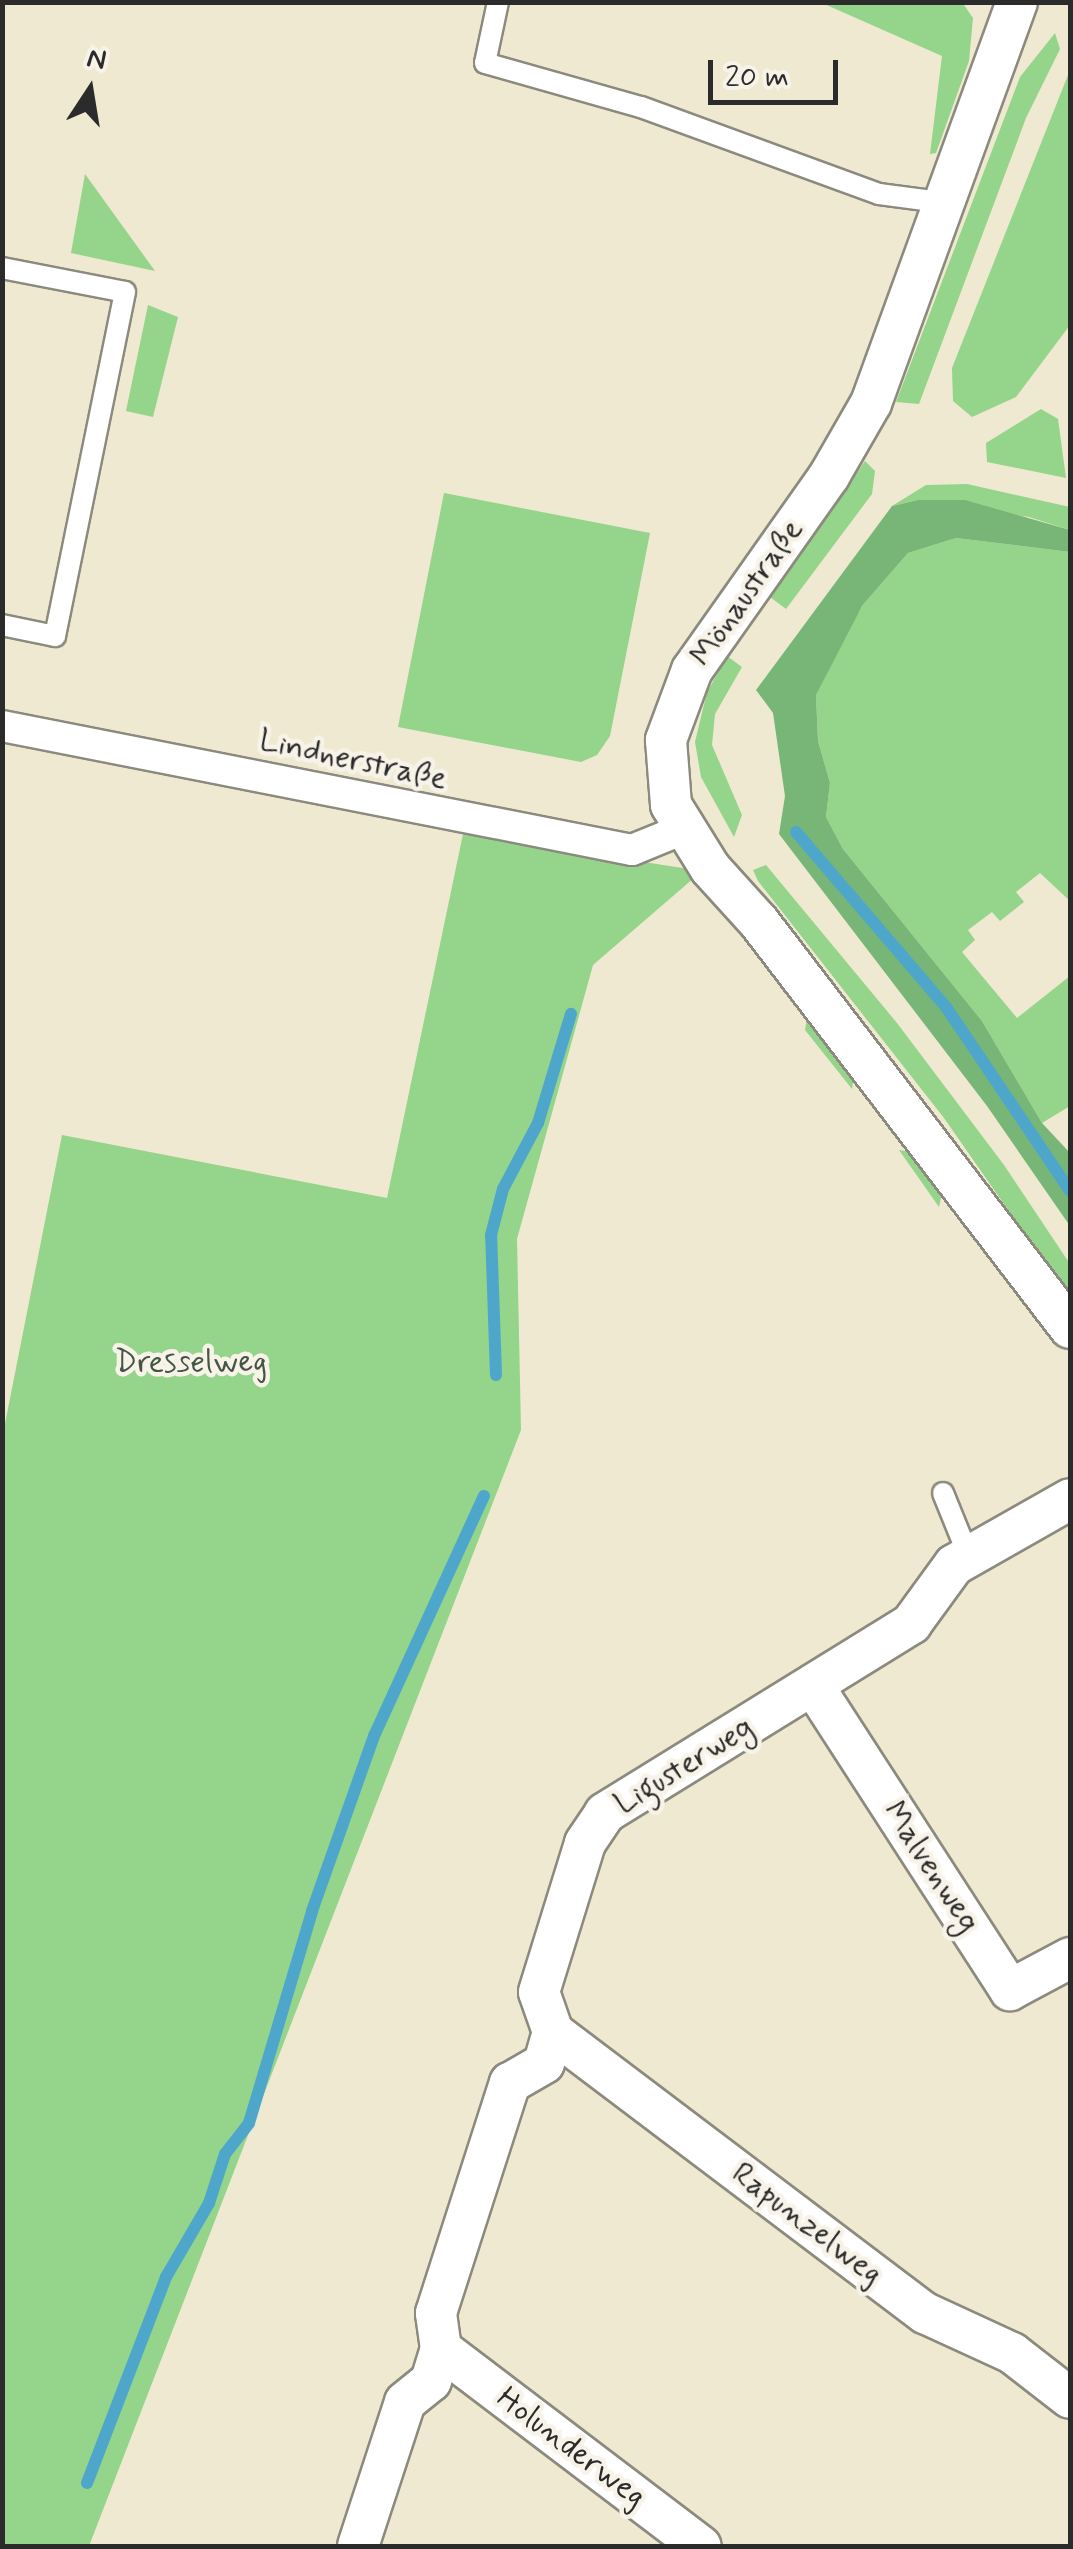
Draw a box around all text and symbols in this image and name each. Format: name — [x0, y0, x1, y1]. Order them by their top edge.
north arrow — [40, 40, 140, 140]
text: N — [83, 40, 109, 80]
scale bar — [713, 40, 843, 102]
text: 20 m — [725, 58, 789, 97]
street label: Mönaustraße — [682, 512, 812, 674]
street label: Lindnerstraße — [256, 721, 450, 799]
park label: Dresselweg — [115, 1343, 267, 1381]
street label: Ligusterweg — [608, 1708, 760, 1824]
street label: Malvenweg — [874, 1794, 988, 1940]
street label: Rapunzelweg — [724, 2155, 890, 2293]
street label: Holunderweg — [489, 2379, 653, 2517]

